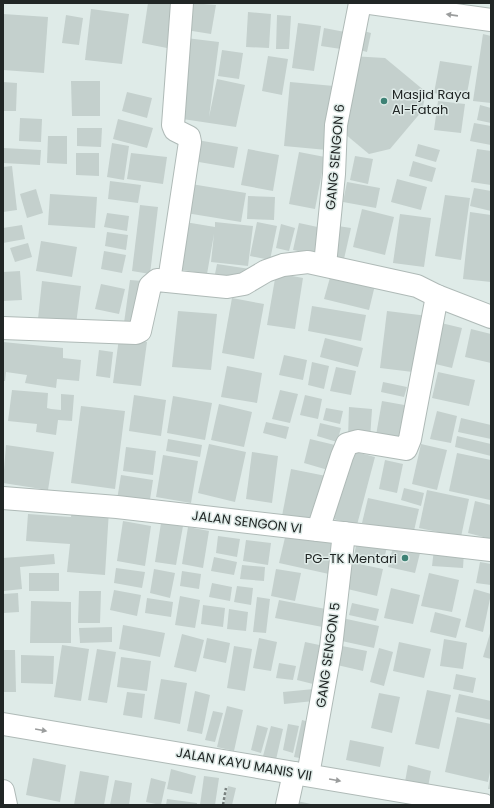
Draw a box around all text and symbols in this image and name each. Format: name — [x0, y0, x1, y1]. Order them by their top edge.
one-way arrow — [446, 12, 458, 18]
place label: Masjid Raya Al-Fatah — [392, 85, 470, 119]
marker: Masjid Raya Al-Fatah — [379, 96, 389, 106]
street label: GANG SENGON 6 — [321, 103, 349, 211]
street label: JALAN SENGON VI — [191, 506, 303, 538]
place label: PG-TK Mentari — [305, 549, 397, 568]
marker: PG-TK Mentari — [400, 553, 410, 563]
street label: GANG SENGON 5 — [311, 601, 345, 709]
one-way arrow — [35, 727, 48, 733]
street label: JALAN KAYU MANIS VII — [175, 743, 313, 785]
one-way arrow — [329, 777, 341, 783]

